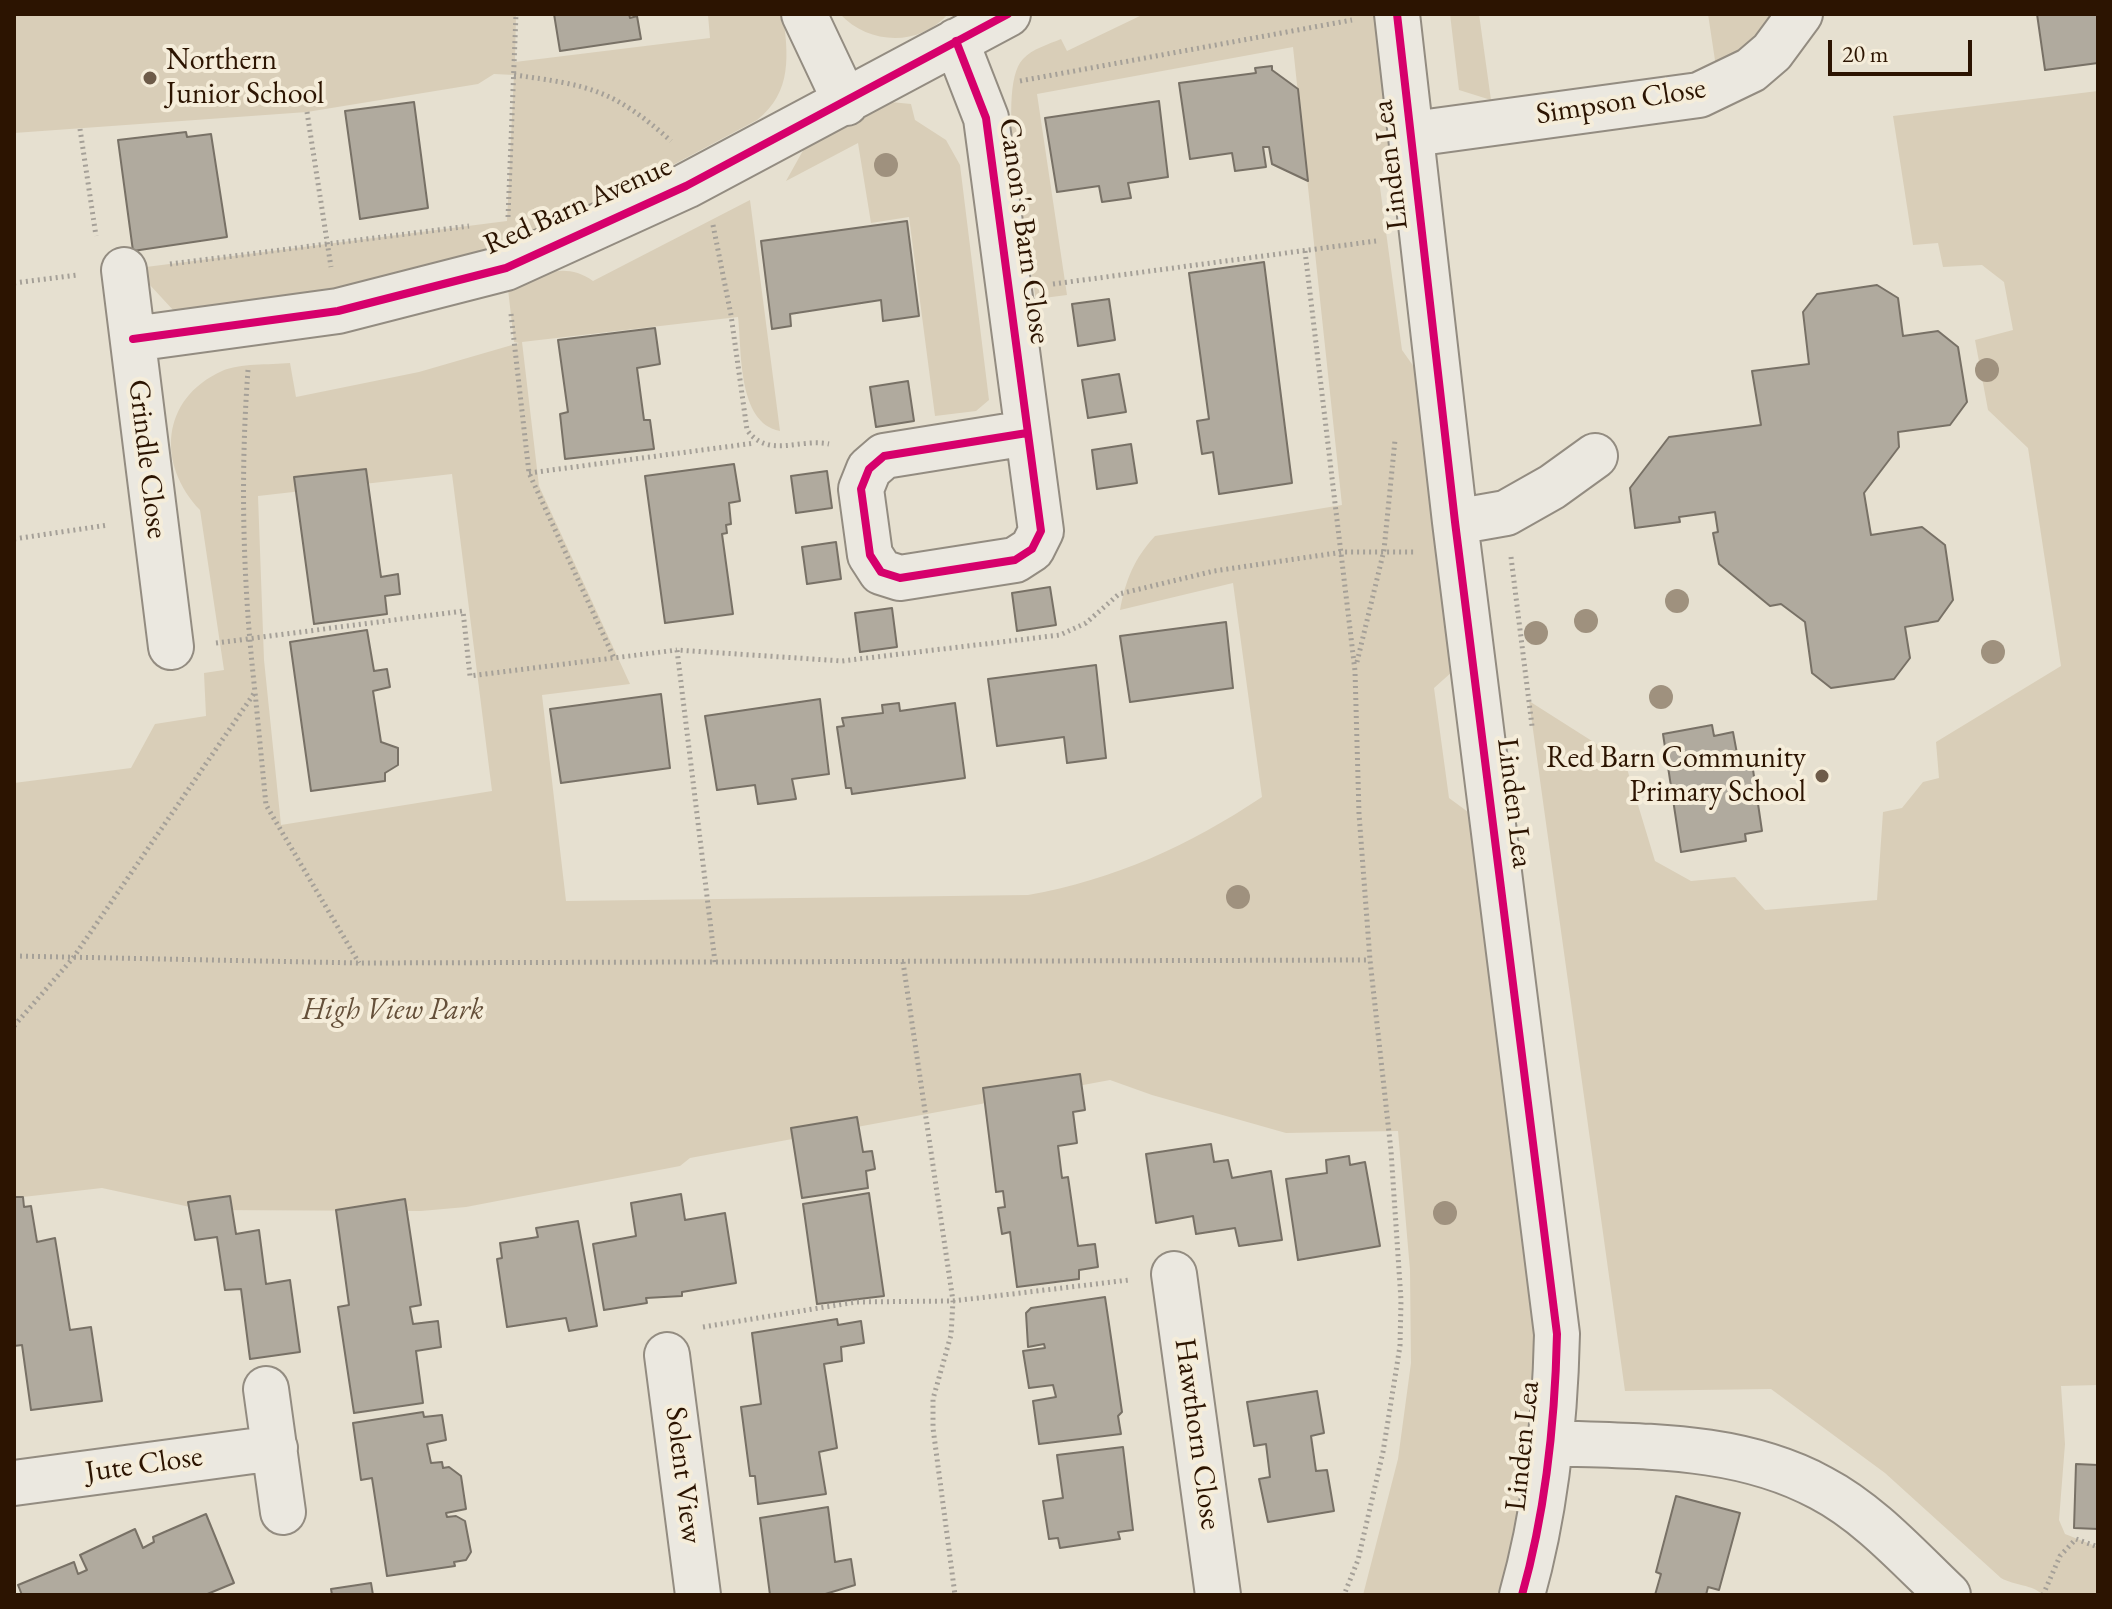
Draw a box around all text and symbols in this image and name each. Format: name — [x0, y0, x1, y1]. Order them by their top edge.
scale bar — [1832, 24, 1976, 74]
text: 20 m — [1842, 38, 1889, 69]
place label: Northern Junior School — [166, 43, 324, 114]
marker: Northern Junior School — [141, 69, 159, 87]
street label: Simpson Close — [1534, 71, 1708, 133]
street label: Linden Lea — [1365, 98, 1417, 232]
street label: Canon's Barn Close — [990, 116, 1058, 346]
street label: Red Barn Avenue — [479, 149, 677, 263]
street label: Grindle Close — [119, 377, 175, 541]
street label: Linden Lea — [1488, 736, 1540, 870]
place label: Red Barn Community Primary School — [1546, 741, 1806, 812]
marker: Red Barn Community Primary School — [1813, 767, 1831, 785]
park label: High View Park — [302, 993, 484, 1029]
street label: Hawthorn Close — [1166, 1336, 1228, 1532]
street label: Linden Lea — [1498, 1379, 1548, 1513]
street label: Solent View — [657, 1404, 709, 1546]
street label: Jute Close — [83, 1439, 205, 1491]

